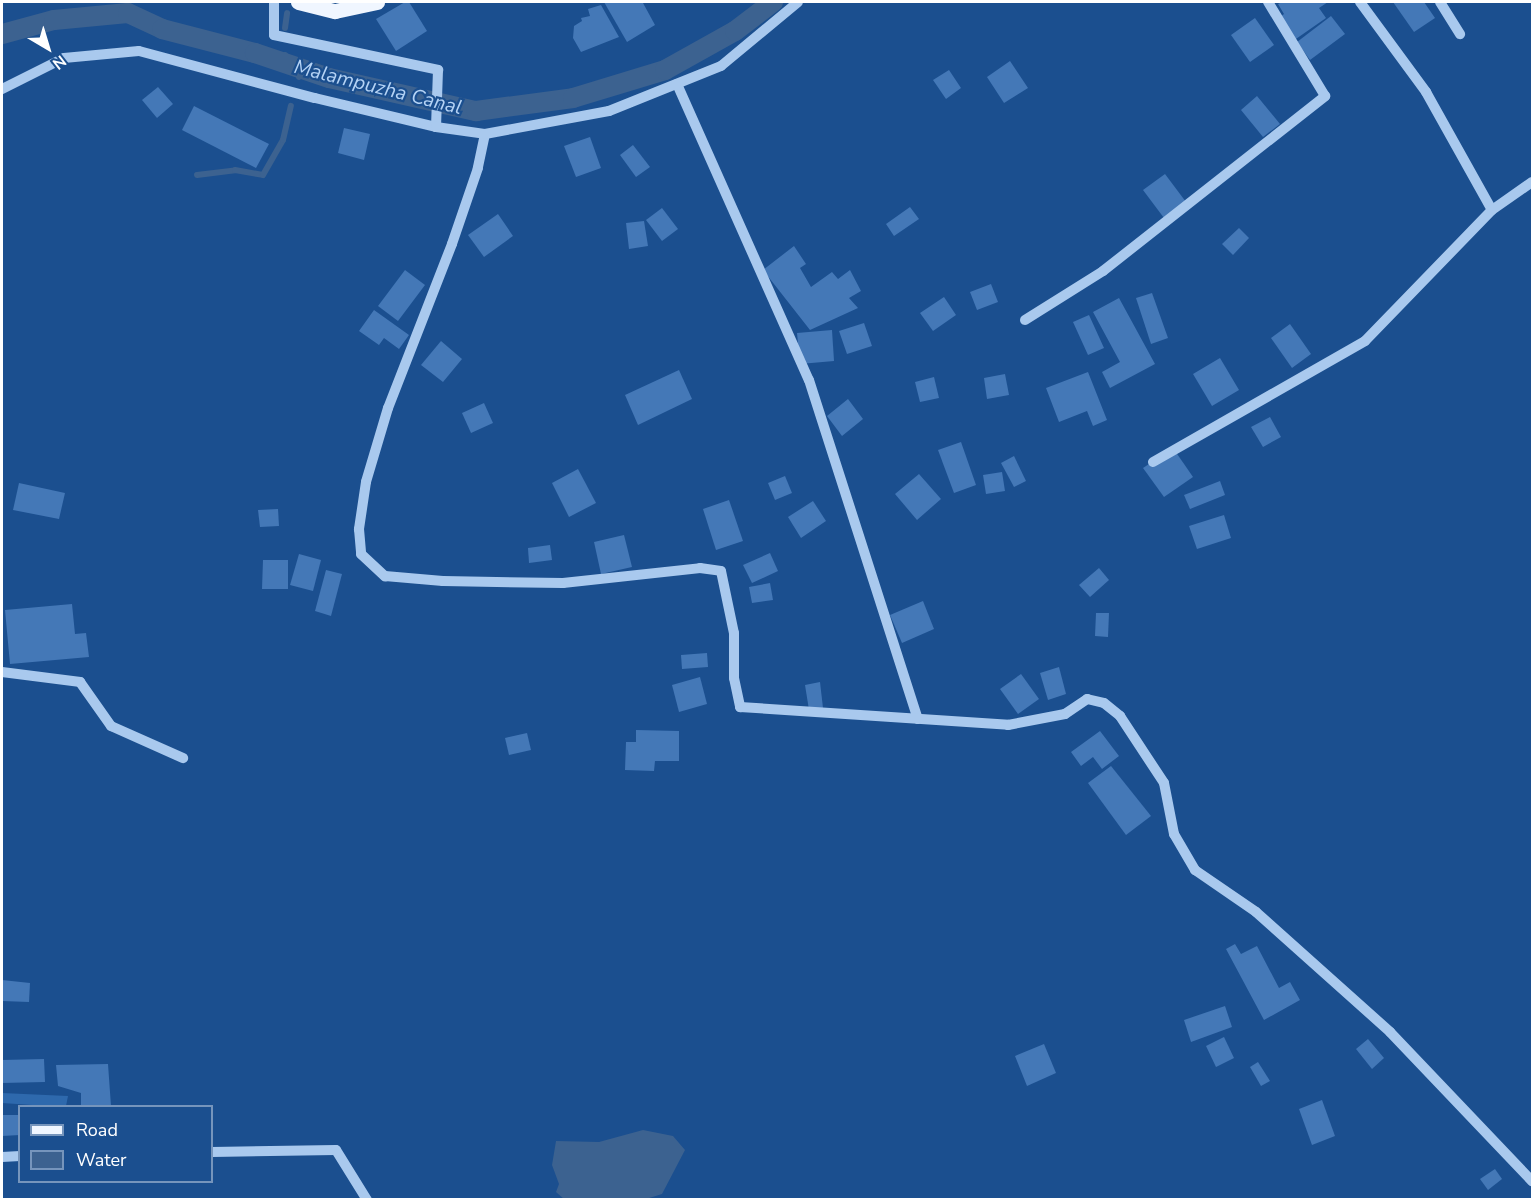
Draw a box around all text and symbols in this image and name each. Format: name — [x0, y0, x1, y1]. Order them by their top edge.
north arrow — [18, 18, 78, 78]
text: N — [48, 50, 71, 75]
water label: Malampuzha Canal — [292, 55, 464, 119]
legend — [18, 1105, 213, 1183]
text: Road — [76, 1118, 118, 1142]
text: Water — [76, 1148, 127, 1172]

